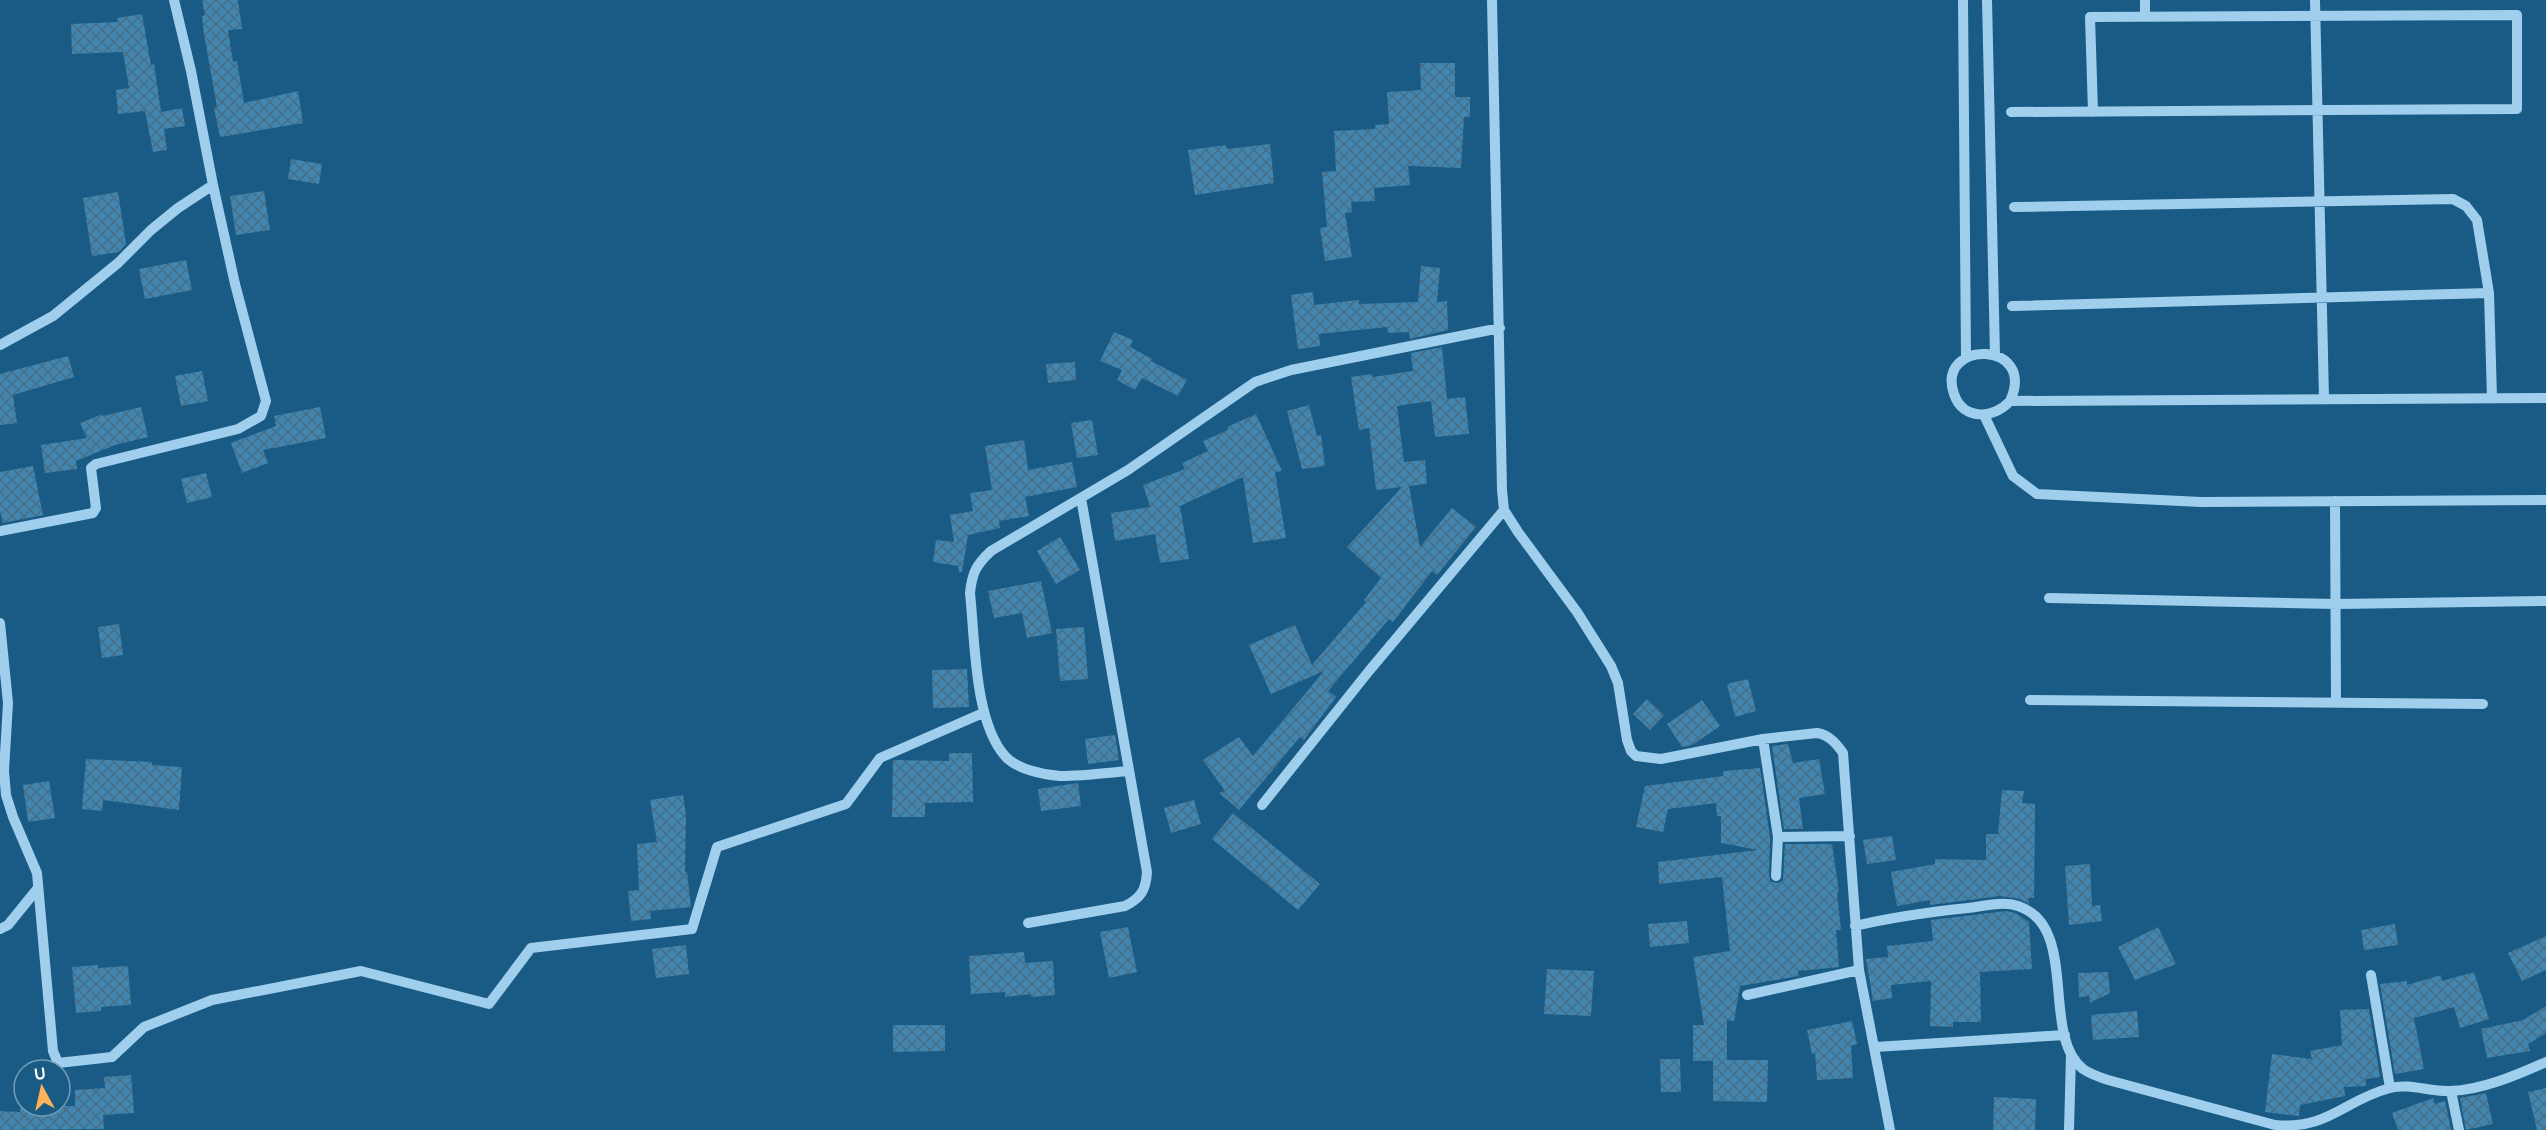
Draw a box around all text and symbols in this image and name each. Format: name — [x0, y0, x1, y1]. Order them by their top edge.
north arrow — [12, 1058, 72, 1118]
text: U — [33, 1063, 47, 1084]

